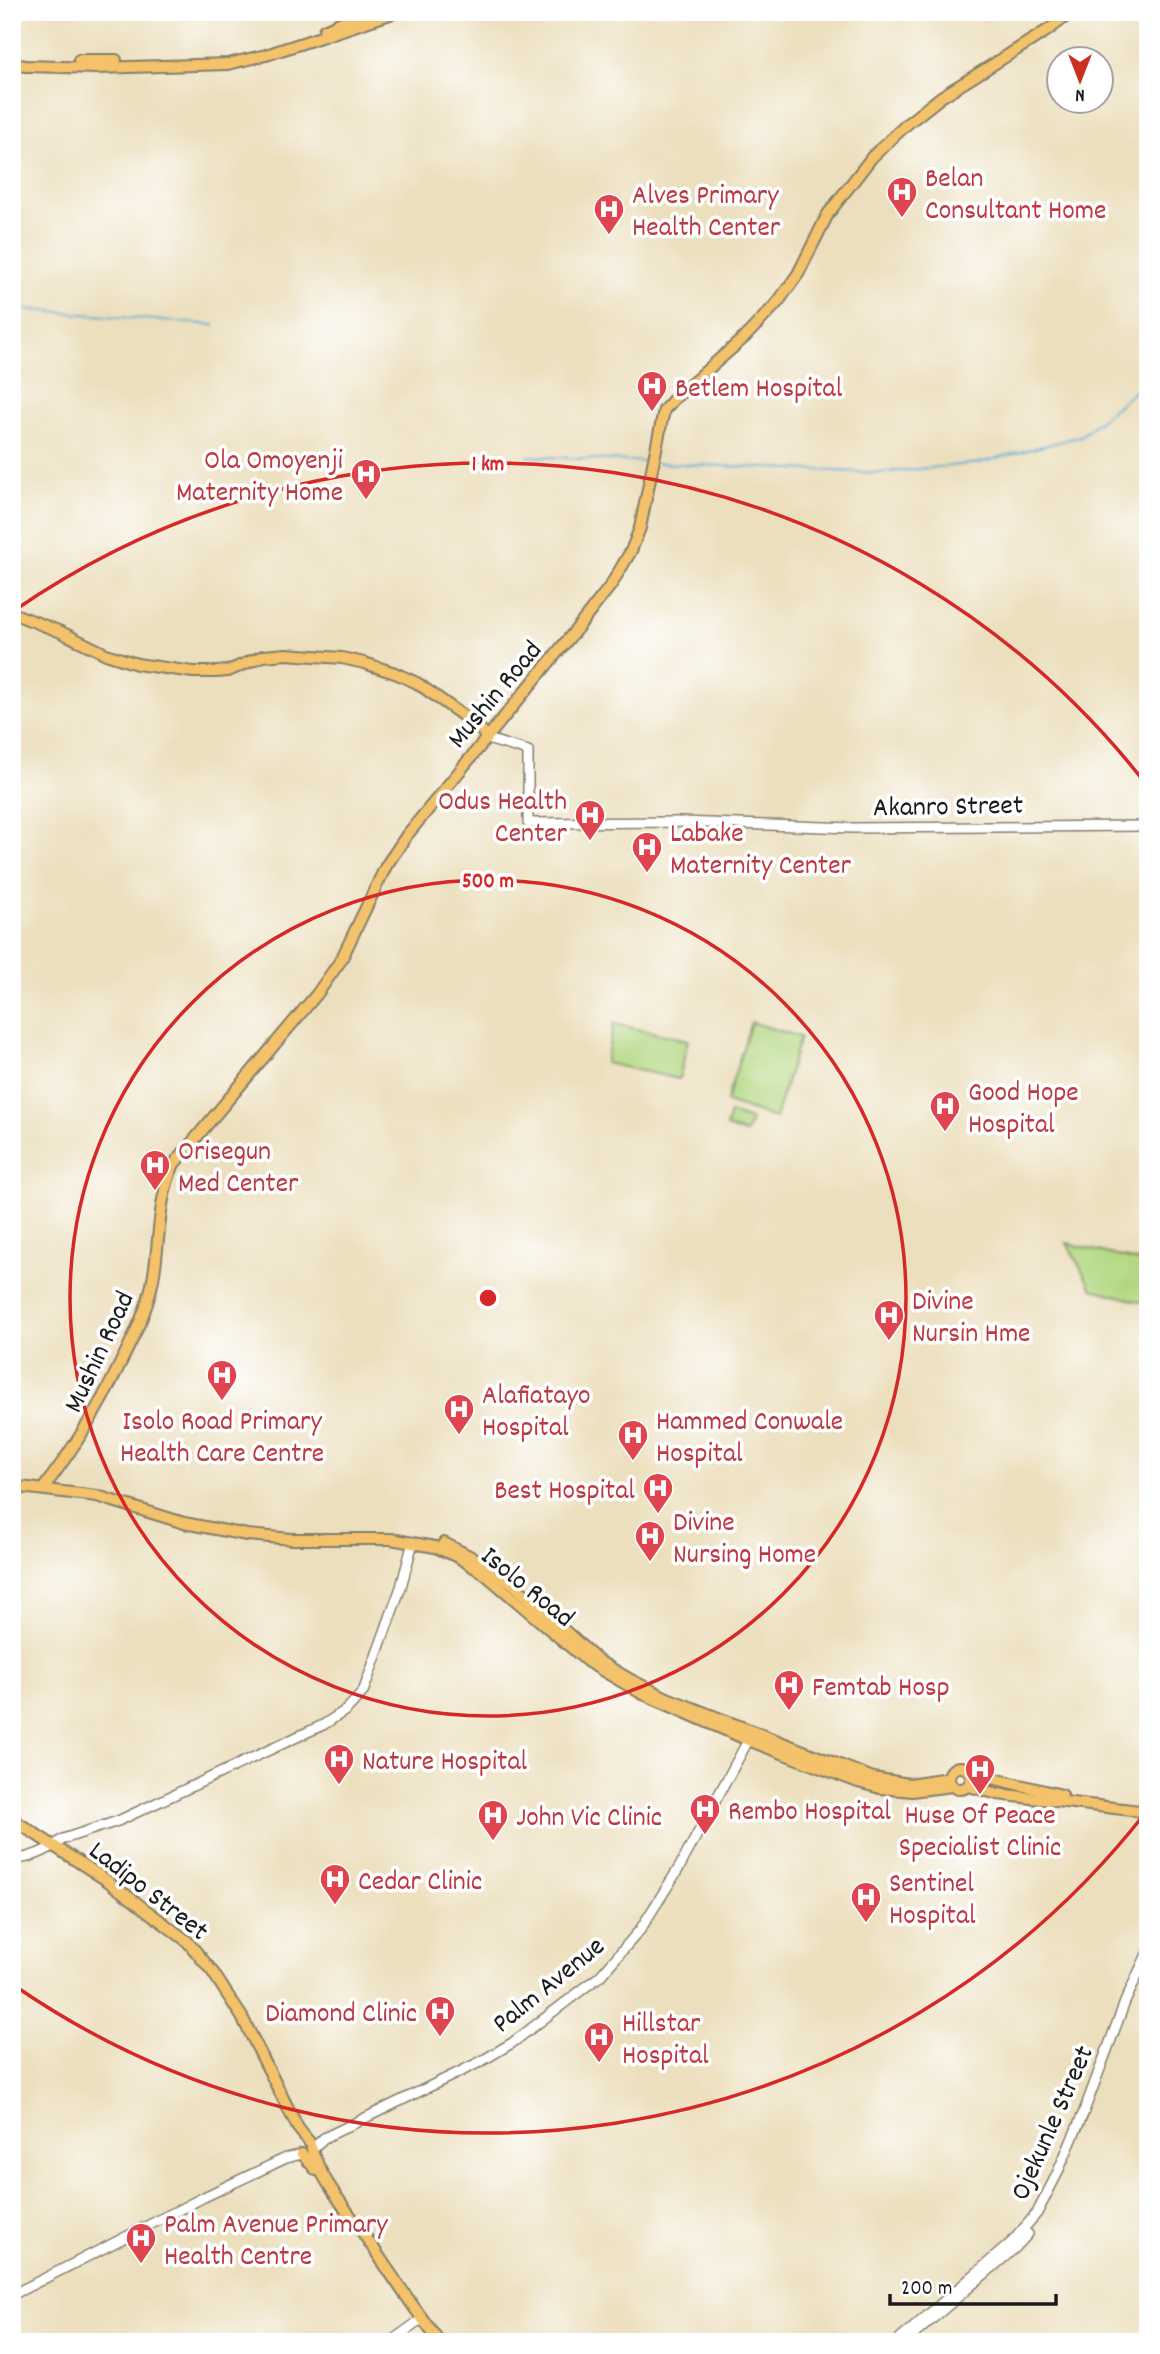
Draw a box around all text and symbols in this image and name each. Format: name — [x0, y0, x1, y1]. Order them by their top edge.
north arrow — [1044, 46, 1114, 116]
text: N — [1075, 80, 1085, 107]
place label: Belan Consultant Home — [925, 161, 1106, 233]
hospital icon: Belan Consultant Home — [885, 175, 919, 219]
place label: Alves Primary Health Center — [632, 178, 781, 250]
hospital icon: Alves Primary Health Center — [592, 192, 626, 236]
hospital icon: Betlem Hospital — [635, 369, 669, 413]
place label: Betlem Hospital — [675, 371, 843, 411]
place label: Ola Omoyenji Maternity Home — [176, 443, 343, 515]
text: 1 km — [472, 451, 504, 481]
hospital icon: Ola Omoyenji Maternity Home — [349, 457, 383, 501]
street label: Mushin Road — [440, 634, 554, 759]
place label: Odus Health Center — [438, 784, 568, 856]
street label: Akanro Street — [873, 788, 1023, 830]
hospital icon: Odus Health Center — [573, 798, 607, 842]
place label: Labake Maternity Center — [670, 816, 851, 888]
hospital icon: Labake Maternity Center — [630, 830, 664, 874]
text: 500 m — [462, 868, 514, 898]
place label: Good Hope Hospital — [968, 1075, 1079, 1147]
hospital icon: Good Hope Hospital — [928, 1089, 962, 1133]
place label: Orisegun Med Center — [178, 1134, 299, 1206]
hospital icon: Orisegun Med Center — [138, 1148, 172, 1192]
place label: Divine Nursin Hme — [912, 1284, 1030, 1356]
street label: Mushin Road — [56, 1286, 147, 1420]
centre of rings — [476, 1286, 500, 1310]
hospital icon: Divine Nursin Hme — [872, 1298, 906, 1342]
hospital icon: Isolo Road Primary Health Care Centre — [205, 1358, 239, 1402]
place label: Alafiatayo Hospital — [482, 1378, 590, 1450]
hospital icon: Alafiatayo Hospital — [442, 1392, 476, 1436]
place label: Isolo Road Primary Health Care Centre — [120, 1404, 324, 1476]
place label: Hammed Conwale Hospital — [656, 1404, 843, 1476]
hospital icon: Hammed Conwale Hospital — [616, 1418, 650, 1462]
hospital icon: Best Hospital — [641, 1471, 675, 1515]
place label: Best Hospital — [494, 1473, 635, 1513]
place label: Divine Nursing Home — [673, 1505, 816, 1577]
hospital icon: Divine Nursing Home — [633, 1519, 667, 1563]
street label: Isolo Road — [470, 1538, 582, 1639]
hospital icon: Femtab Hosp — [772, 1668, 806, 1712]
place label: Femtab Hosp — [812, 1670, 950, 1710]
hospital icon: Nature Hospital — [322, 1742, 356, 1786]
place label: Nature Hospital — [362, 1744, 528, 1784]
hospital icon: Huse Of Peace Specialist Clinic — [963, 1752, 997, 1796]
hospital icon: Rembo Hospital — [688, 1792, 722, 1836]
place label: Rembo Hospital — [728, 1794, 891, 1834]
hospital icon: John Vic Clinic — [476, 1798, 510, 1842]
place label: Huse Of Peace Specialist Clinic — [899, 1798, 1061, 1870]
place label: John Vic Clinic — [516, 1800, 662, 1840]
street label: Ladipo Street — [78, 1833, 215, 1953]
hospital icon: Cedar Clinic — [318, 1862, 352, 1906]
place label: Cedar Clinic — [358, 1864, 482, 1904]
place label: Sentinel Hospital — [889, 1866, 976, 1938]
hospital icon: Sentinel Hospital — [849, 1880, 883, 1924]
street label: Palm Avenue — [485, 1929, 615, 2045]
hospital icon: Diamond Clinic — [423, 1994, 457, 2038]
place label: Diamond Clinic — [265, 1996, 417, 2036]
place label: Hillstar Hospital — [622, 2006, 709, 2078]
hospital icon: Hillstar Hospital — [582, 2020, 616, 2064]
street label: Ojekunle Street — [1003, 2040, 1107, 2208]
place label: Palm Avenue Primary Health Centre — [164, 2207, 388, 2279]
hospital icon: Palm Avenue Primary Health Centre — [124, 2221, 158, 2265]
scale bar — [890, 2263, 1057, 2307]
text: 200 m — [901, 2275, 952, 2305]

